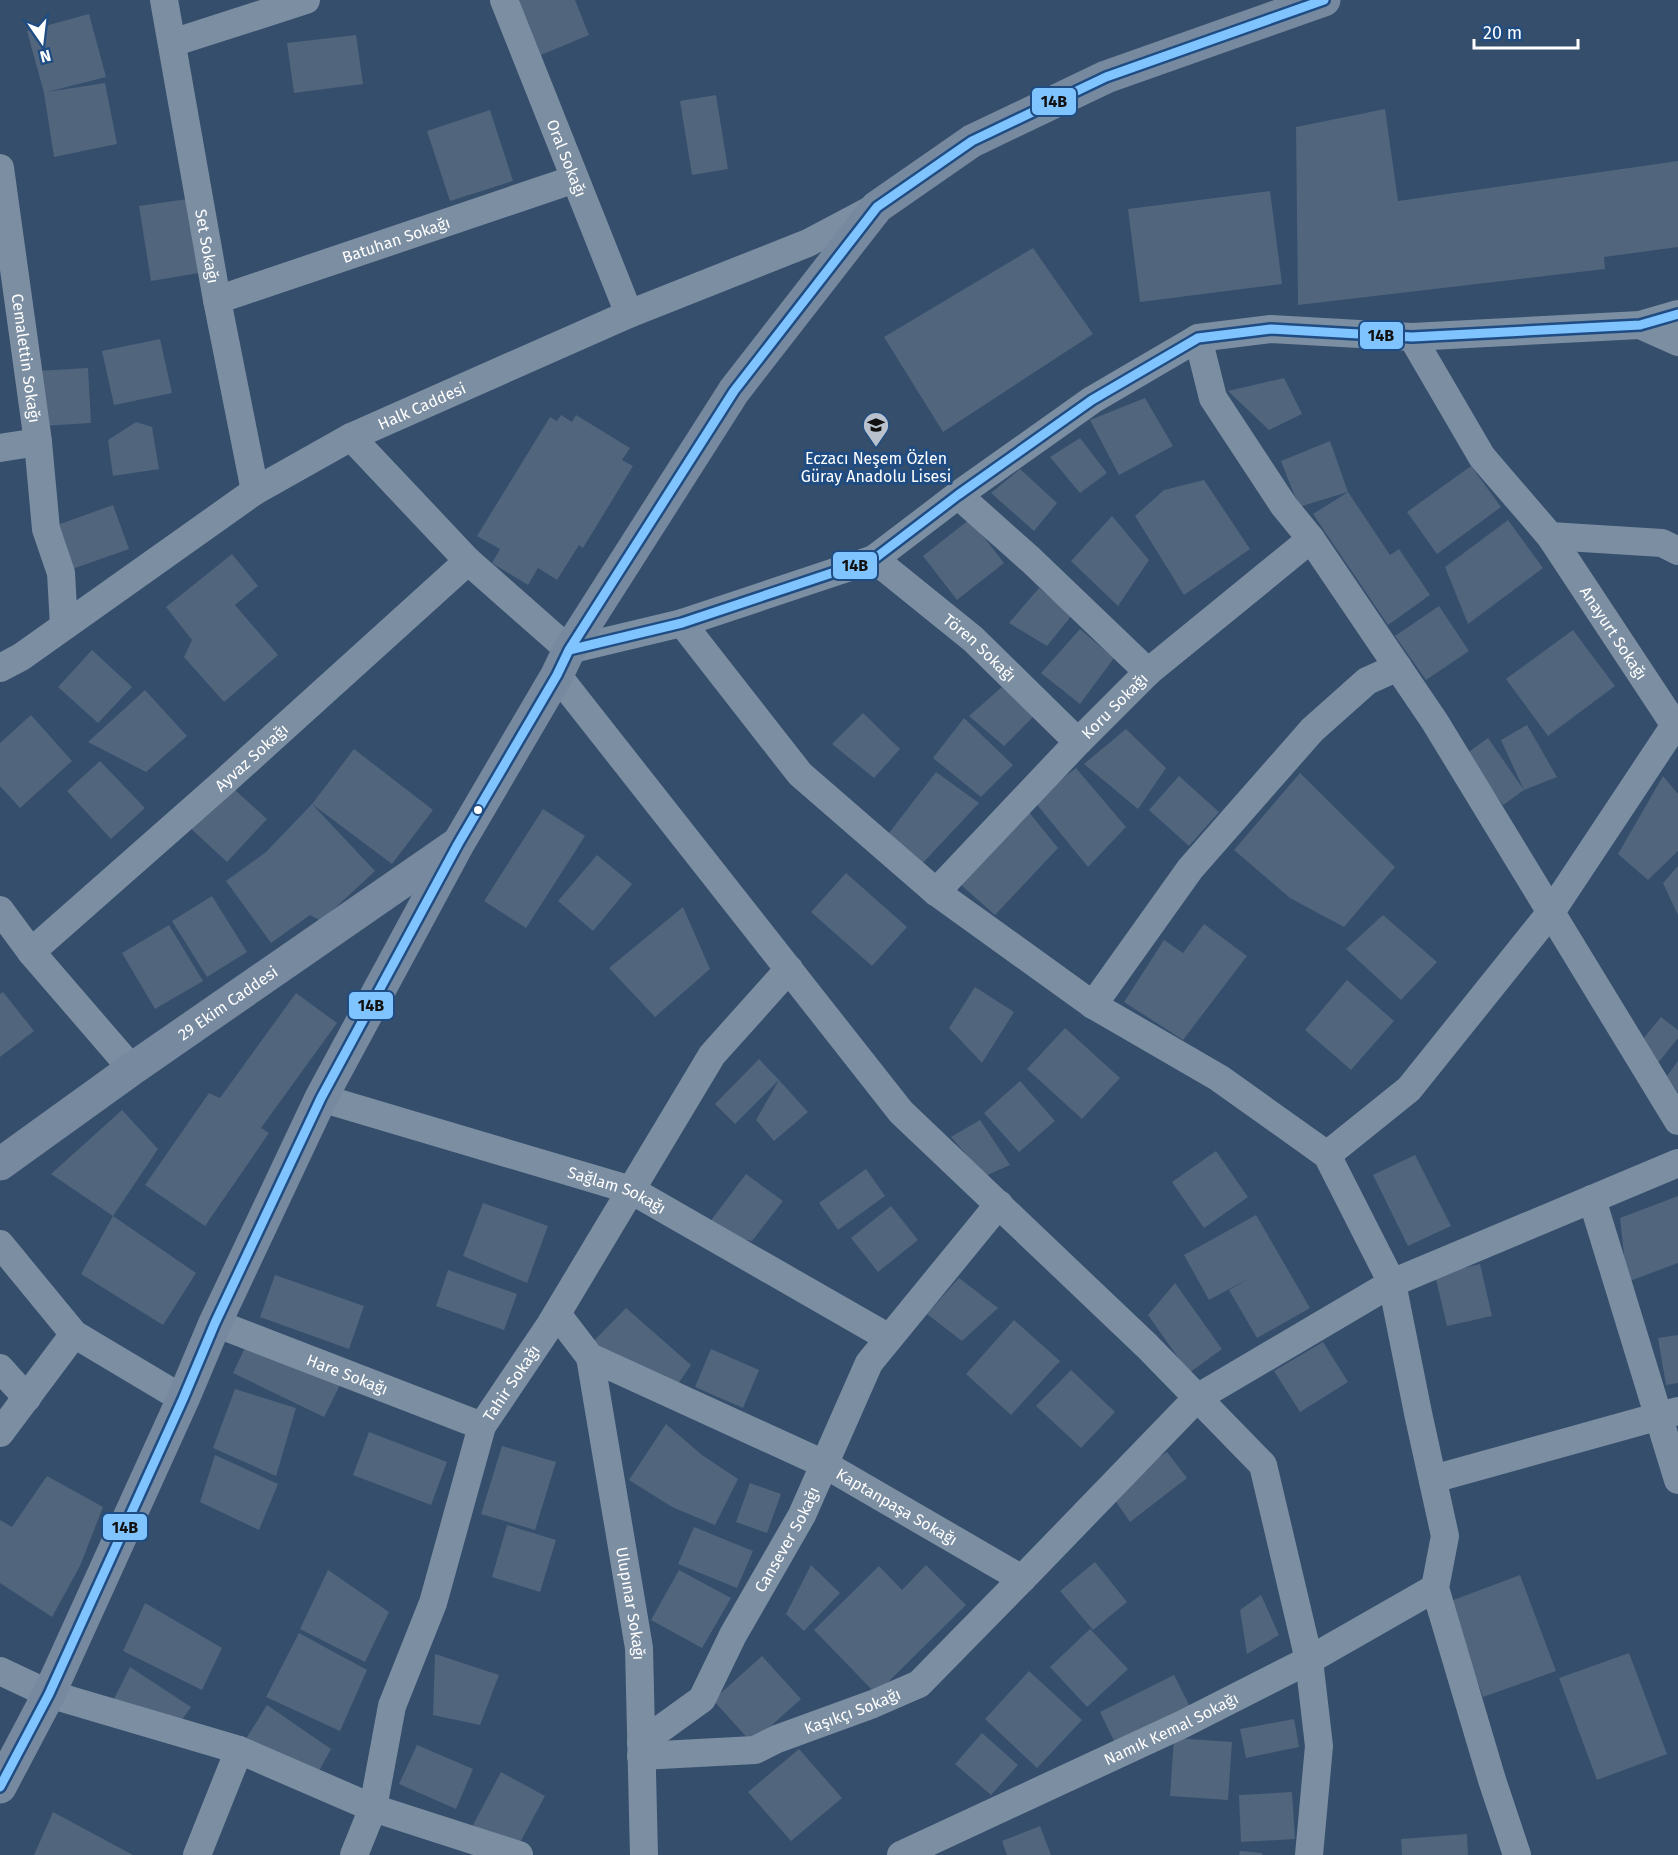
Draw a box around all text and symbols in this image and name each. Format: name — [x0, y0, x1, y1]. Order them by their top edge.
north arrow — [12, 12, 72, 72]
scale bar — [1474, 12, 1578, 50]
text: 20 m — [1483, 22, 1522, 44]
text: N — [38, 46, 53, 67]
line badge: 14B — [1031, 87, 1077, 116]
text: 14B — [1041, 92, 1067, 111]
street label: Oral Sokağı — [543, 117, 591, 199]
street label: Set Sokağı — [192, 208, 223, 285]
street label: Batuhan Sokağı — [340, 212, 452, 267]
street label: Cemalettin Sokağı — [8, 292, 45, 424]
line badge: 14B — [1359, 321, 1404, 350]
text: 14B — [1368, 326, 1394, 345]
street label: Halk Caddesi — [375, 378, 468, 433]
school or university icon: Eczacı Neşem Özlen Güray Anadolu Lisesi — [861, 410, 891, 448]
place label: Eczacı Neşem Özlen Güray Anadolu Lisesi — [801, 449, 951, 486]
line badge: 14B — [832, 551, 878, 580]
text: 14B — [842, 556, 868, 575]
street label: Anayurt Sokağı — [1576, 583, 1652, 683]
street label: Tören Sokağı — [939, 609, 1020, 686]
street label: Koru Sokağı — [1077, 669, 1151, 743]
street label: Ayvaz Sokağı — [211, 719, 292, 795]
unlabelled marker — [472, 804, 484, 816]
street label: 29 Ekim Caddesi — [174, 962, 281, 1044]
line badge: 14B — [348, 991, 394, 1020]
text: 14B — [358, 996, 384, 1015]
street label: Sağlam Sokağı — [565, 1162, 669, 1218]
street label: Tahir Sokağı — [479, 1341, 544, 1425]
street label: Hare Sokağı — [304, 1350, 391, 1398]
street label: Kaptanpaşa Sokağı — [833, 1464, 961, 1549]
street label: Cansever Sokağı — [750, 1484, 823, 1596]
line badge: 14B — [102, 1513, 148, 1541]
text: 14B — [112, 1518, 138, 1537]
street label: Ulupınar Sokağı — [613, 1545, 649, 1660]
street label: Kaşıkçı Sokağı — [801, 1684, 903, 1738]
street label: Namık Kemal Sokağı — [1101, 1688, 1241, 1769]

